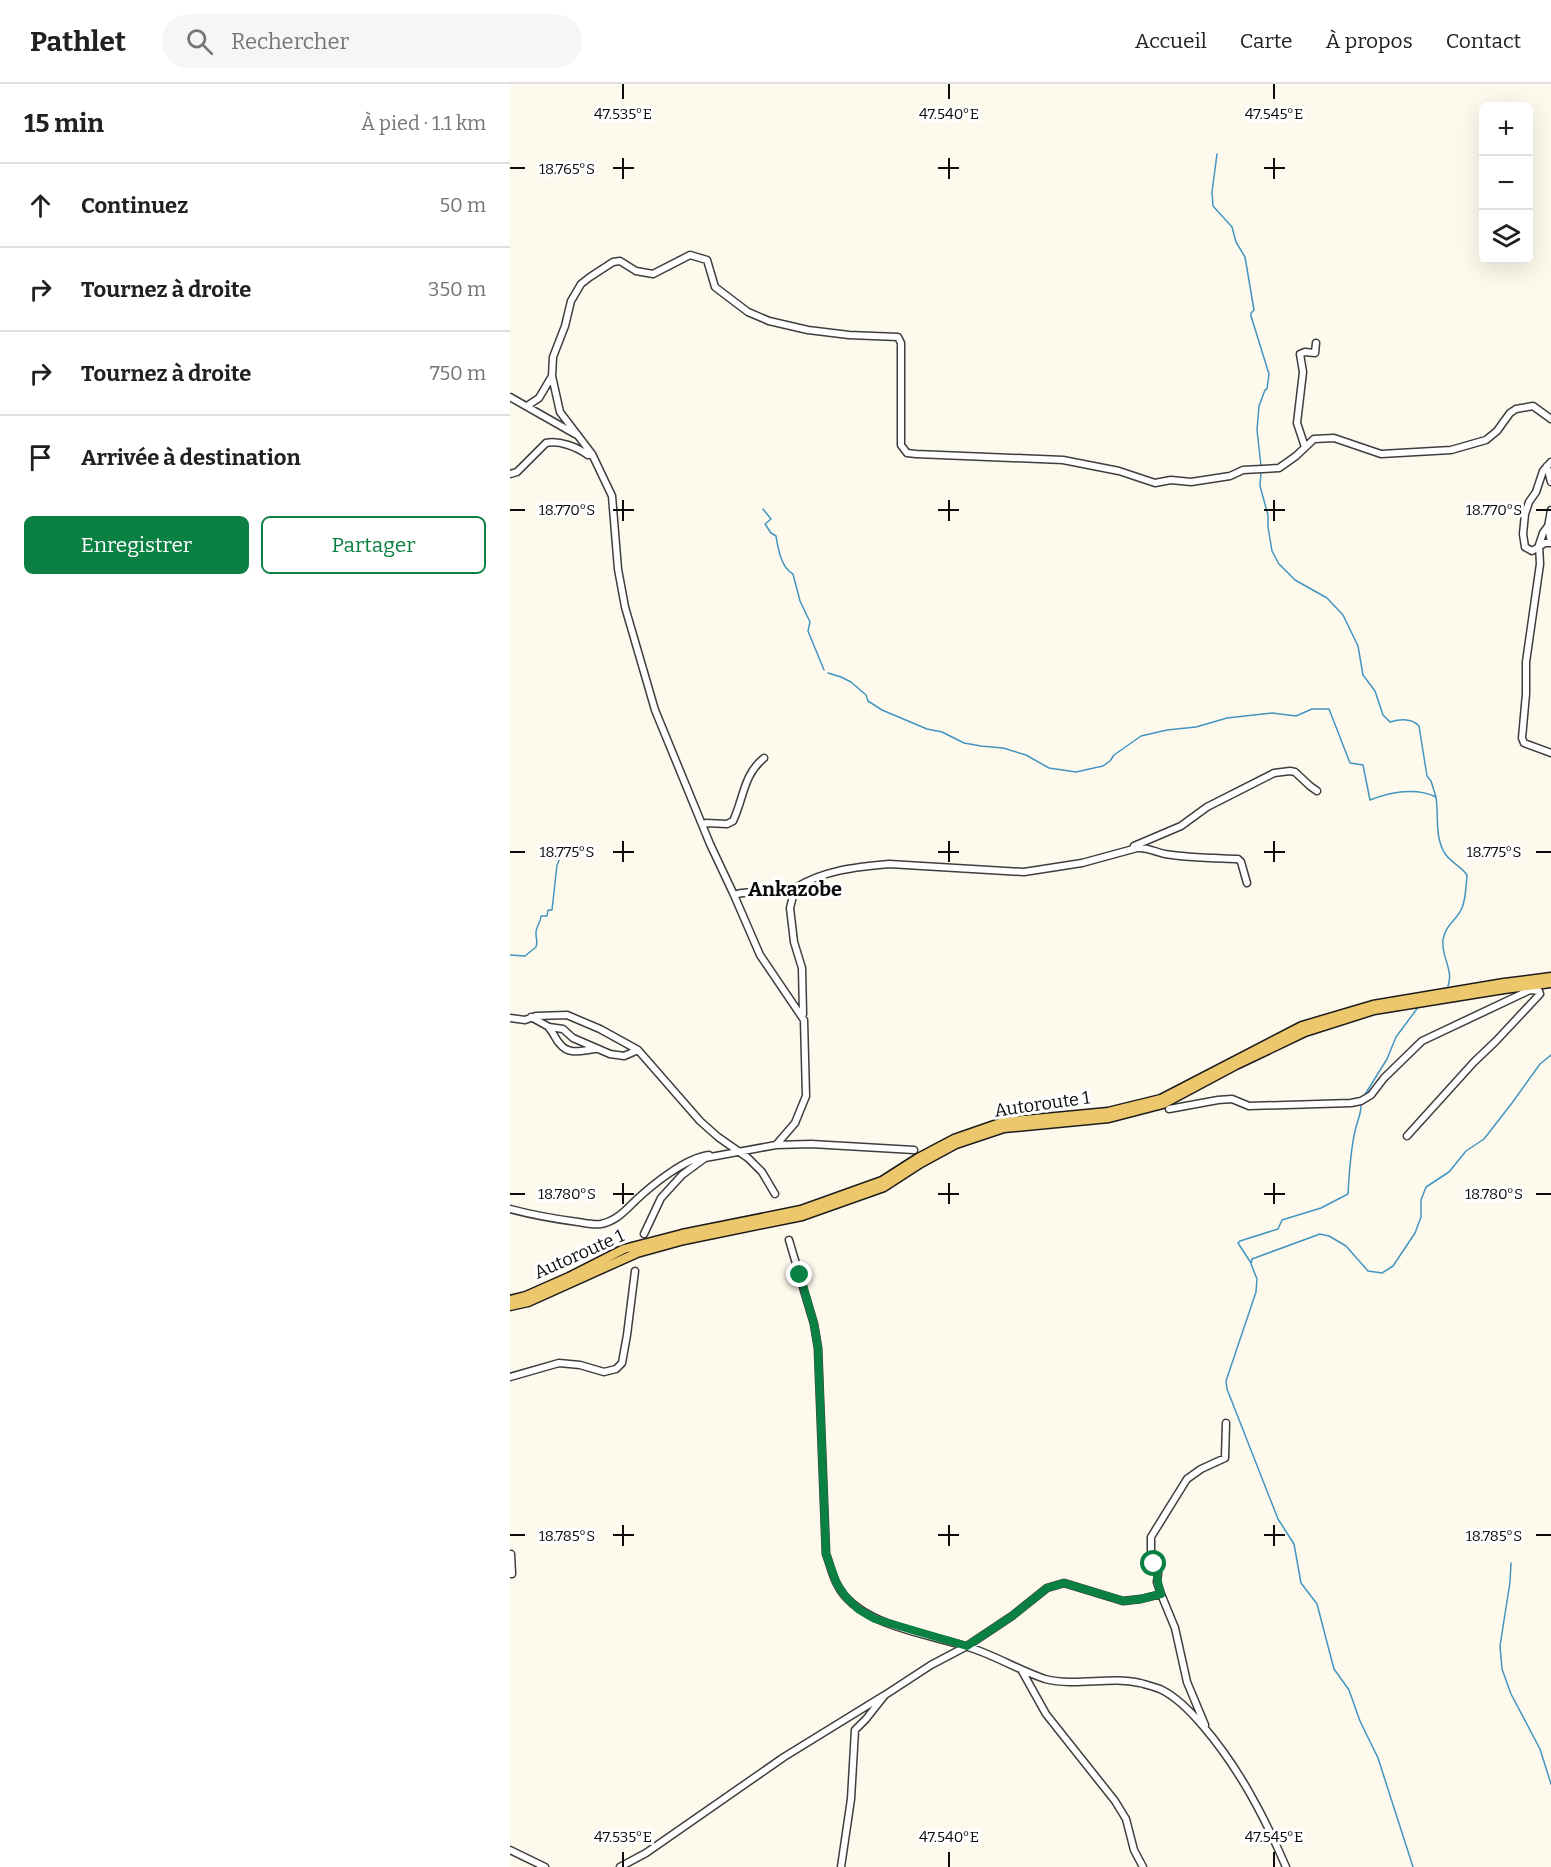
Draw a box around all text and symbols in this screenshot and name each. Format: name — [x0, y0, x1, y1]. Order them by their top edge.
search box — [162, 14, 582, 68]
text: Pathlet — [30, 25, 126, 58]
icon: search — [183, 25, 216, 58]
text: Rechercher — [231, 28, 349, 55]
text: Accueil — [1135, 28, 1207, 54]
text: Carte — [1240, 28, 1293, 54]
text: À propos — [1326, 28, 1413, 54]
text: Contact — [1446, 28, 1521, 54]
map controls — [1479, 102, 1533, 264]
button: + — [1479, 102, 1533, 156]
text: 47.535°E — [594, 105, 652, 123]
text: 47.540°E — [919, 105, 979, 123]
text: 47.545°E — [1245, 105, 1303, 123]
text: 15 min — [24, 108, 104, 139]
text: À pied · 1.1 km — [361, 111, 486, 135]
button: − — [1479, 156, 1533, 210]
text: 18.765°S — [539, 160, 595, 178]
icon: ahead — [24, 189, 57, 222]
text: Continuez — [81, 192, 188, 219]
text: 50 m — [439, 193, 486, 217]
button: layers — [1479, 210, 1533, 264]
icon: right — [24, 273, 57, 306]
text: Tournez à droite — [81, 276, 251, 303]
text: 350 m — [428, 277, 486, 301]
icon: right — [24, 357, 57, 390]
text: Tournez à droite — [81, 360, 251, 387]
text: 750 m — [430, 361, 486, 385]
icon: arrive — [24, 441, 57, 474]
text: Arrivée à destination — [81, 444, 301, 471]
text: 18.770°S — [539, 501, 595, 519]
text: 18.770°S — [1466, 501, 1522, 519]
button: Enregistrer — [24, 516, 249, 574]
button: Partager — [261, 516, 486, 574]
text: 18.775°S — [539, 843, 595, 861]
text: 18.775°S — [1466, 843, 1522, 861]
district label: Ankazobe — [748, 877, 842, 901]
street label: Autoroute 1 — [993, 1086, 1092, 1122]
text: 18.780°S — [538, 1185, 596, 1203]
text: 18.780°S — [1465, 1185, 1523, 1203]
street label: Autoroute 1 — [531, 1224, 628, 1284]
route end — [786, 1261, 812, 1287]
text: 18.785°S — [539, 1527, 595, 1545]
text: 18.785°S — [1466, 1527, 1522, 1545]
route start — [1140, 1550, 1166, 1576]
text: 47.535°E — [594, 1828, 652, 1846]
text: 47.540°E — [919, 1828, 979, 1846]
text: 47.545°E — [1245, 1828, 1303, 1846]

